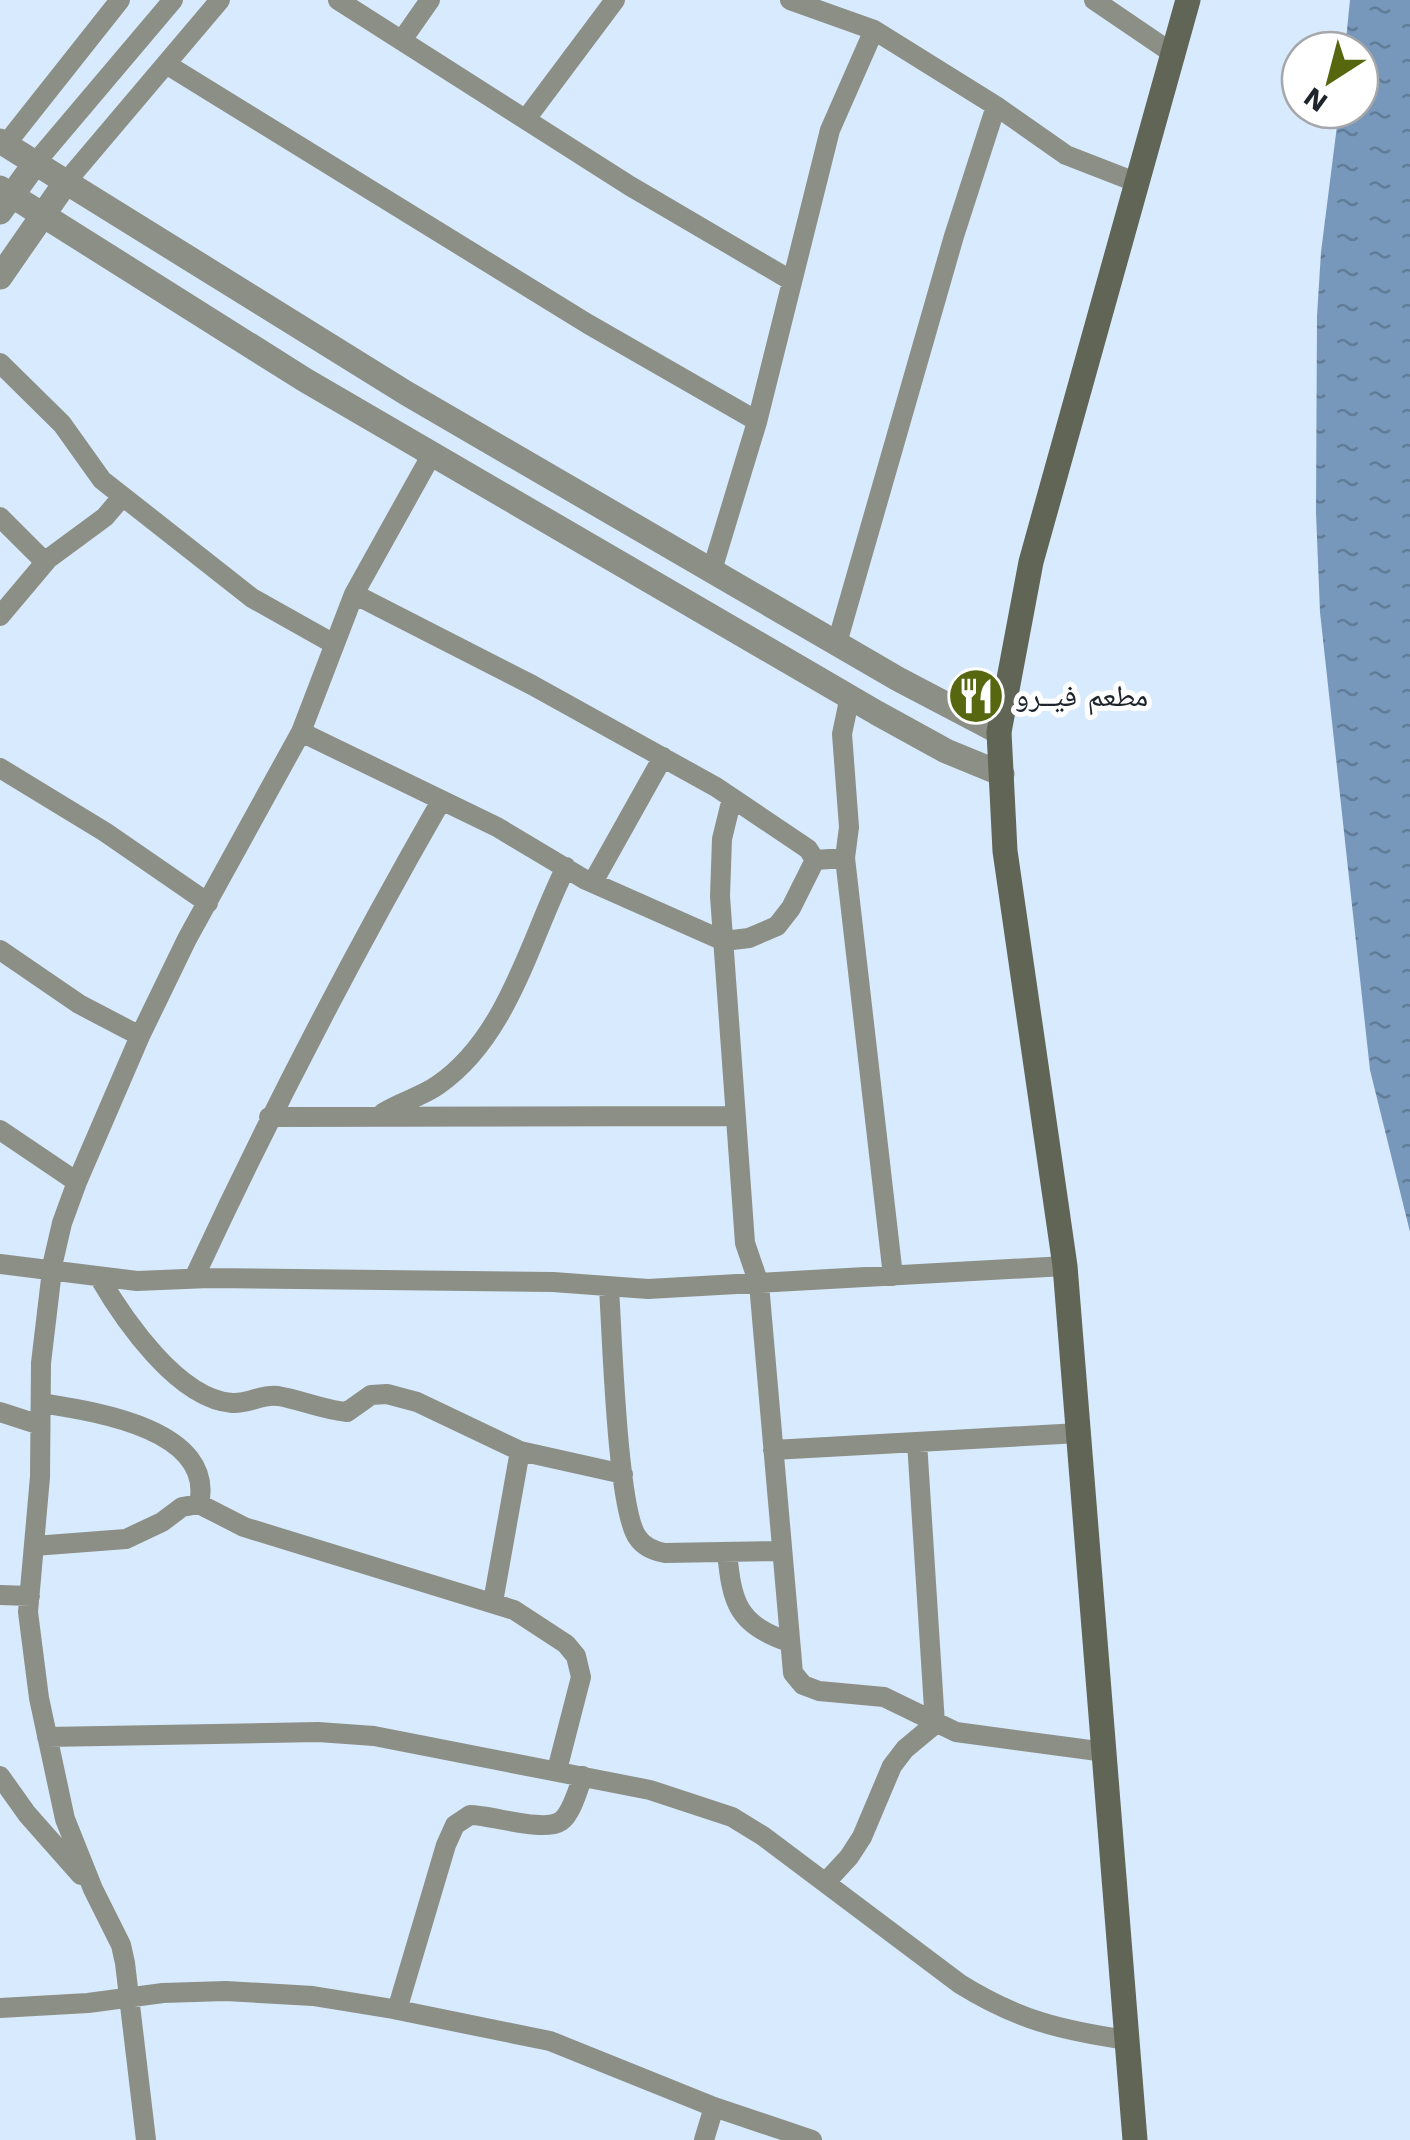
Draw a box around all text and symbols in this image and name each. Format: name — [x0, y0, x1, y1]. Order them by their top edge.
north arrow — [1280, 30, 1380, 130]
text: N — [1298, 80, 1334, 119]
restaurant icon: مطعم فيــرو — [946, 666, 1006, 726]
place label: مطعم فيــرو — [1015, 678, 1148, 716]

